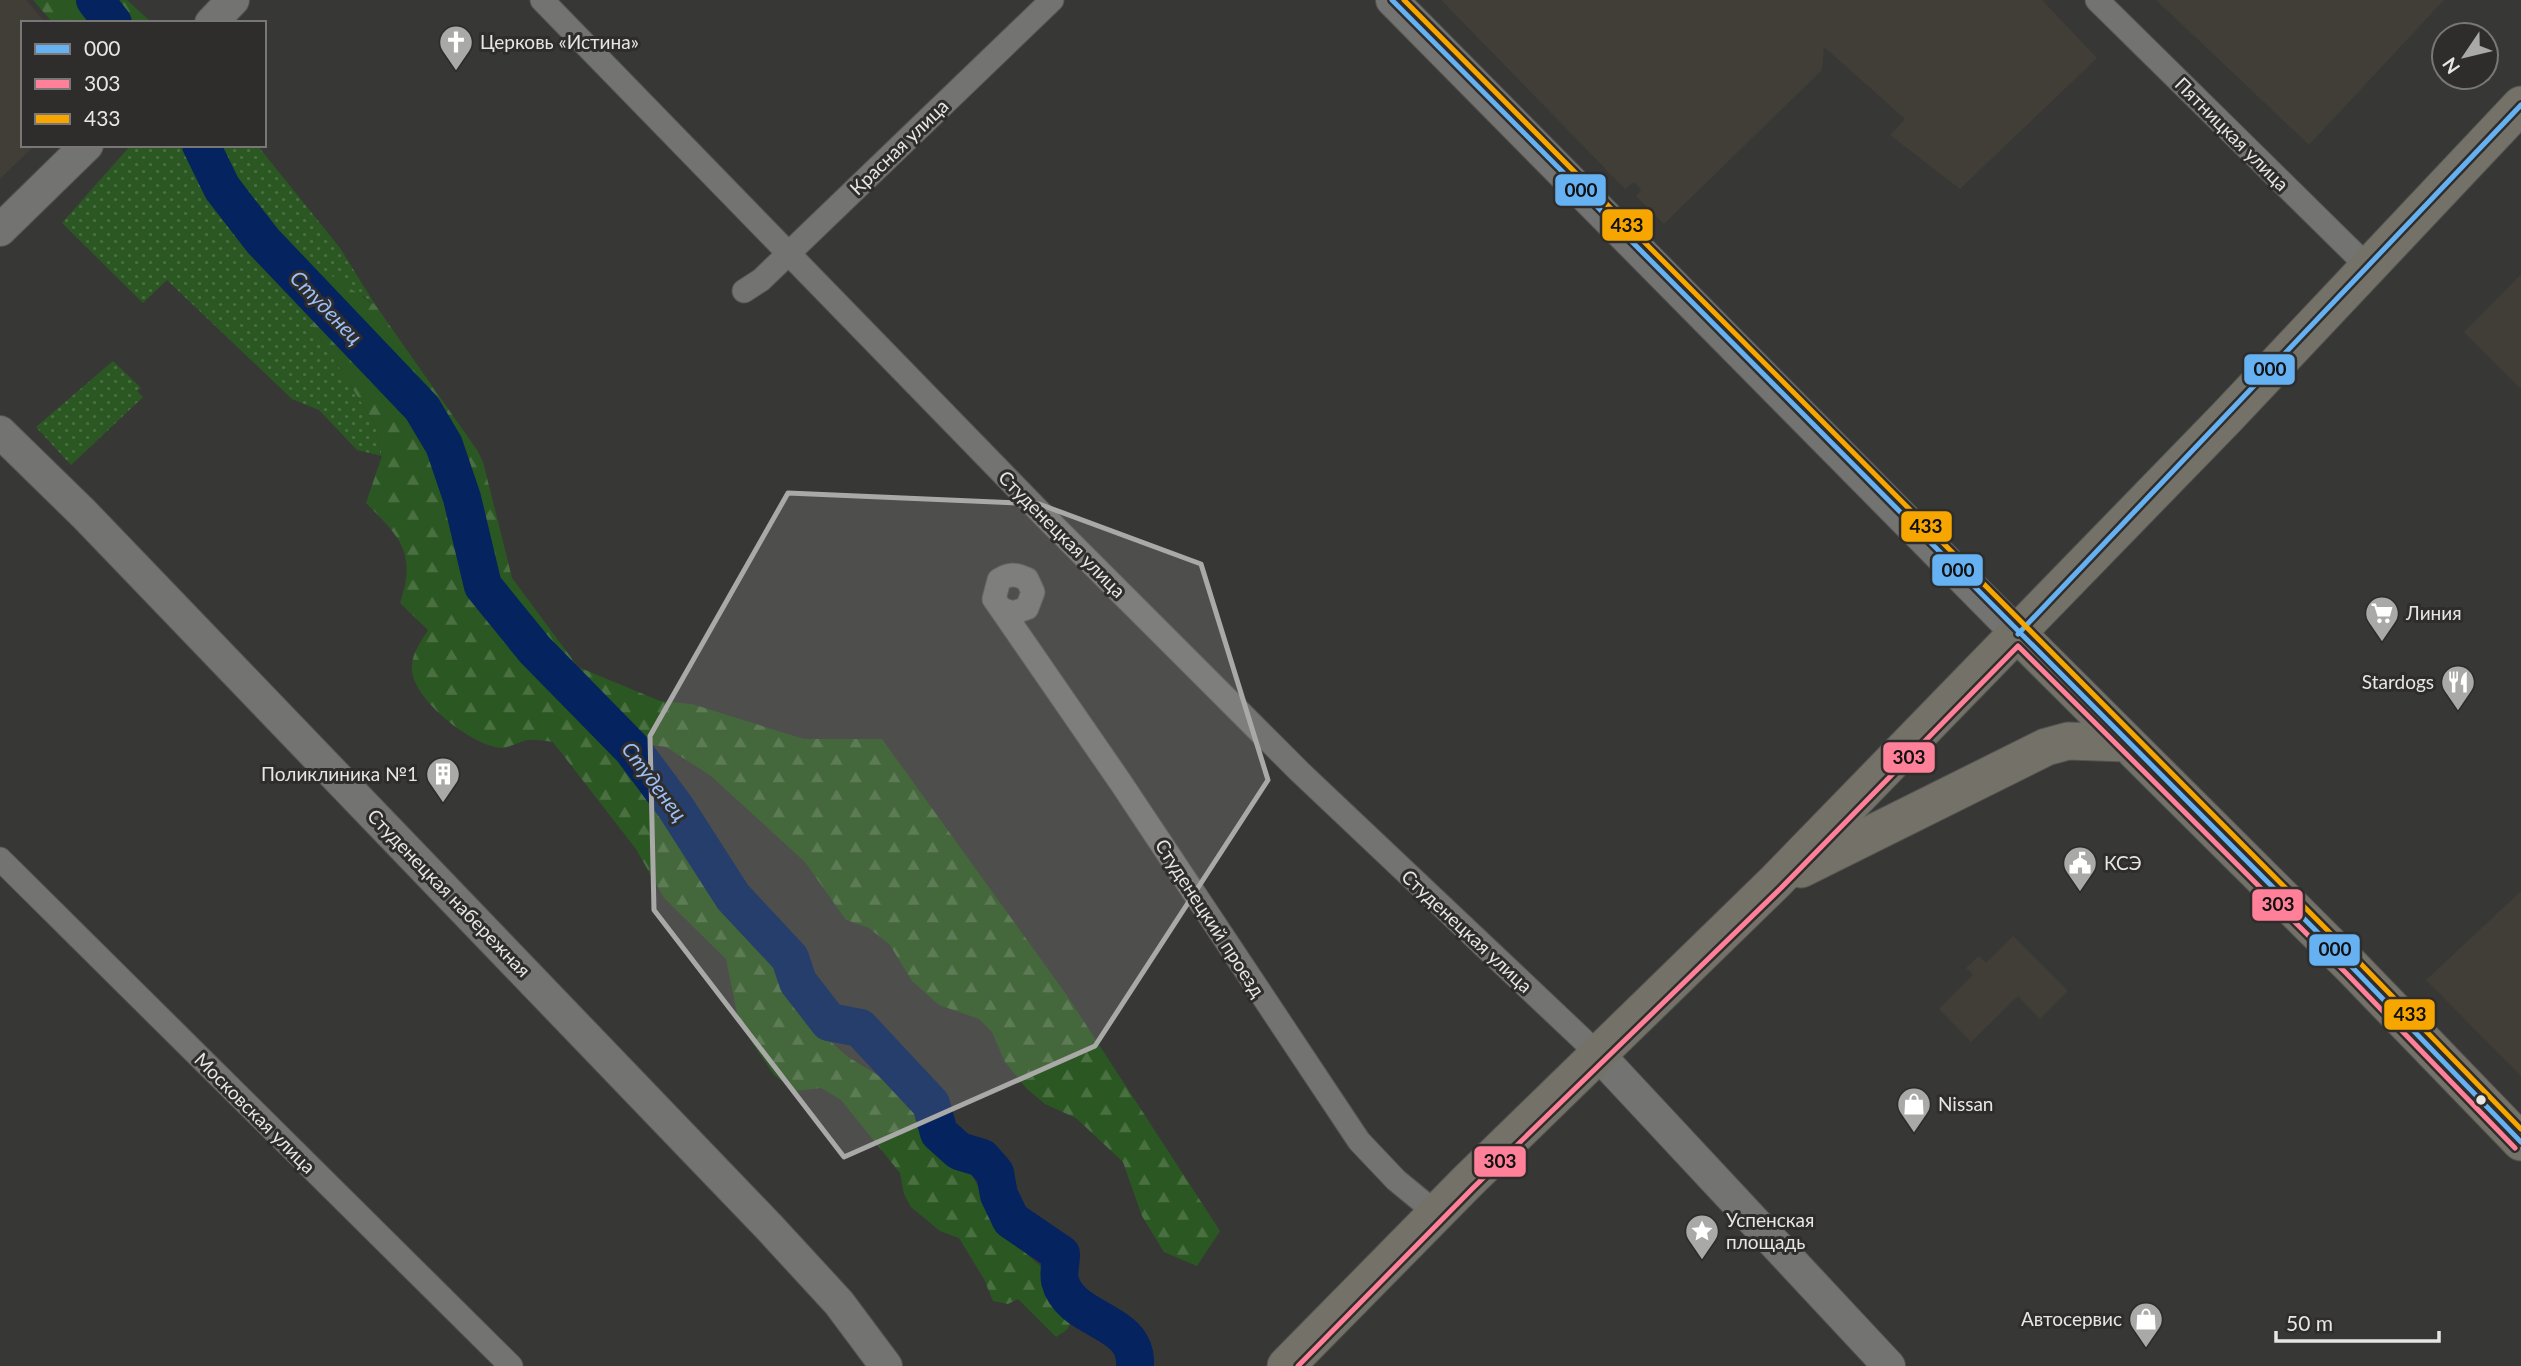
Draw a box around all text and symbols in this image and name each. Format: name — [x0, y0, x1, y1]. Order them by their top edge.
legend — [21, 21, 266, 147]
north arrow — [2430, 21, 2500, 91]
church icon: Церковь «Истина» — [437, 23, 475, 72]
place label: Церковь «Истина» — [480, 30, 639, 53]
text: 000 — [84, 35, 121, 60]
text: N — [2437, 53, 2464, 79]
text: 303 — [84, 70, 121, 95]
street label: Пятницкая улица — [2171, 72, 2294, 195]
street label: Красная улица — [845, 94, 953, 199]
text: 433 — [84, 105, 121, 130]
line badge: 000 — [1554, 173, 1607, 207]
text: 000 — [1564, 178, 1598, 201]
line badge: 433 — [1601, 208, 1654, 242]
text: 433 — [1610, 213, 1644, 236]
water label: Студенец — [286, 265, 368, 349]
line badge: 000 — [2243, 353, 2296, 386]
text: 000 — [2253, 357, 2287, 380]
street label: Студенецкая улица — [994, 465, 1131, 602]
line badge: 433 — [1900, 510, 1953, 543]
text: 433 — [1909, 514, 1943, 537]
line badge: 000 — [1931, 553, 1984, 587]
text: 000 — [1941, 558, 1975, 581]
supermarket icon: Линия — [2363, 594, 2401, 643]
place label: Линия — [2405, 601, 2462, 624]
restaurant icon: Stardogs — [2439, 663, 2477, 712]
place label: Stardogs — [2362, 670, 2434, 693]
water label: Студенец — [617, 736, 693, 826]
line badge: 303 — [1882, 741, 1936, 774]
text: 303 — [1892, 745, 1926, 768]
building icon: Поликлиника №1 — [424, 755, 462, 804]
place label: Поликлиника №1 — [261, 762, 418, 785]
street label: Студенецкая набережная — [363, 804, 536, 981]
street label: Студенецкий проезд — [1151, 835, 1270, 1001]
public building icon: КСЭ — [2061, 844, 2099, 893]
place label: КСЭ — [2104, 851, 2142, 874]
street label: Студенецкая улица — [1397, 864, 1537, 997]
line badge: 303 — [2251, 888, 2304, 922]
text: 303 — [2261, 892, 2295, 915]
line badge: 000 — [2308, 933, 2361, 967]
text: 000 — [2318, 937, 2352, 960]
line badge: 433 — [2383, 998, 2436, 1031]
text: 433 — [2393, 1002, 2427, 1025]
street label: Московская улица — [190, 1047, 321, 1178]
shop icon: Nissan — [1895, 1085, 1933, 1134]
place label: Nissan — [1938, 1092, 1993, 1115]
unlabelled marker — [2474, 1093, 2488, 1107]
line badge: 303 — [1473, 1145, 1527, 1178]
text: 303 — [1483, 1149, 1517, 1172]
place label: Успенская площадь — [1726, 1208, 1814, 1253]
place icon: Успенская площадь — [1683, 1212, 1721, 1261]
shop icon: Автосервис — [2127, 1300, 2165, 1349]
scale bar — [2276, 1300, 2439, 1344]
place label: Автосервис — [2021, 1307, 2122, 1330]
text: 50 m — [2286, 1310, 2333, 1335]

